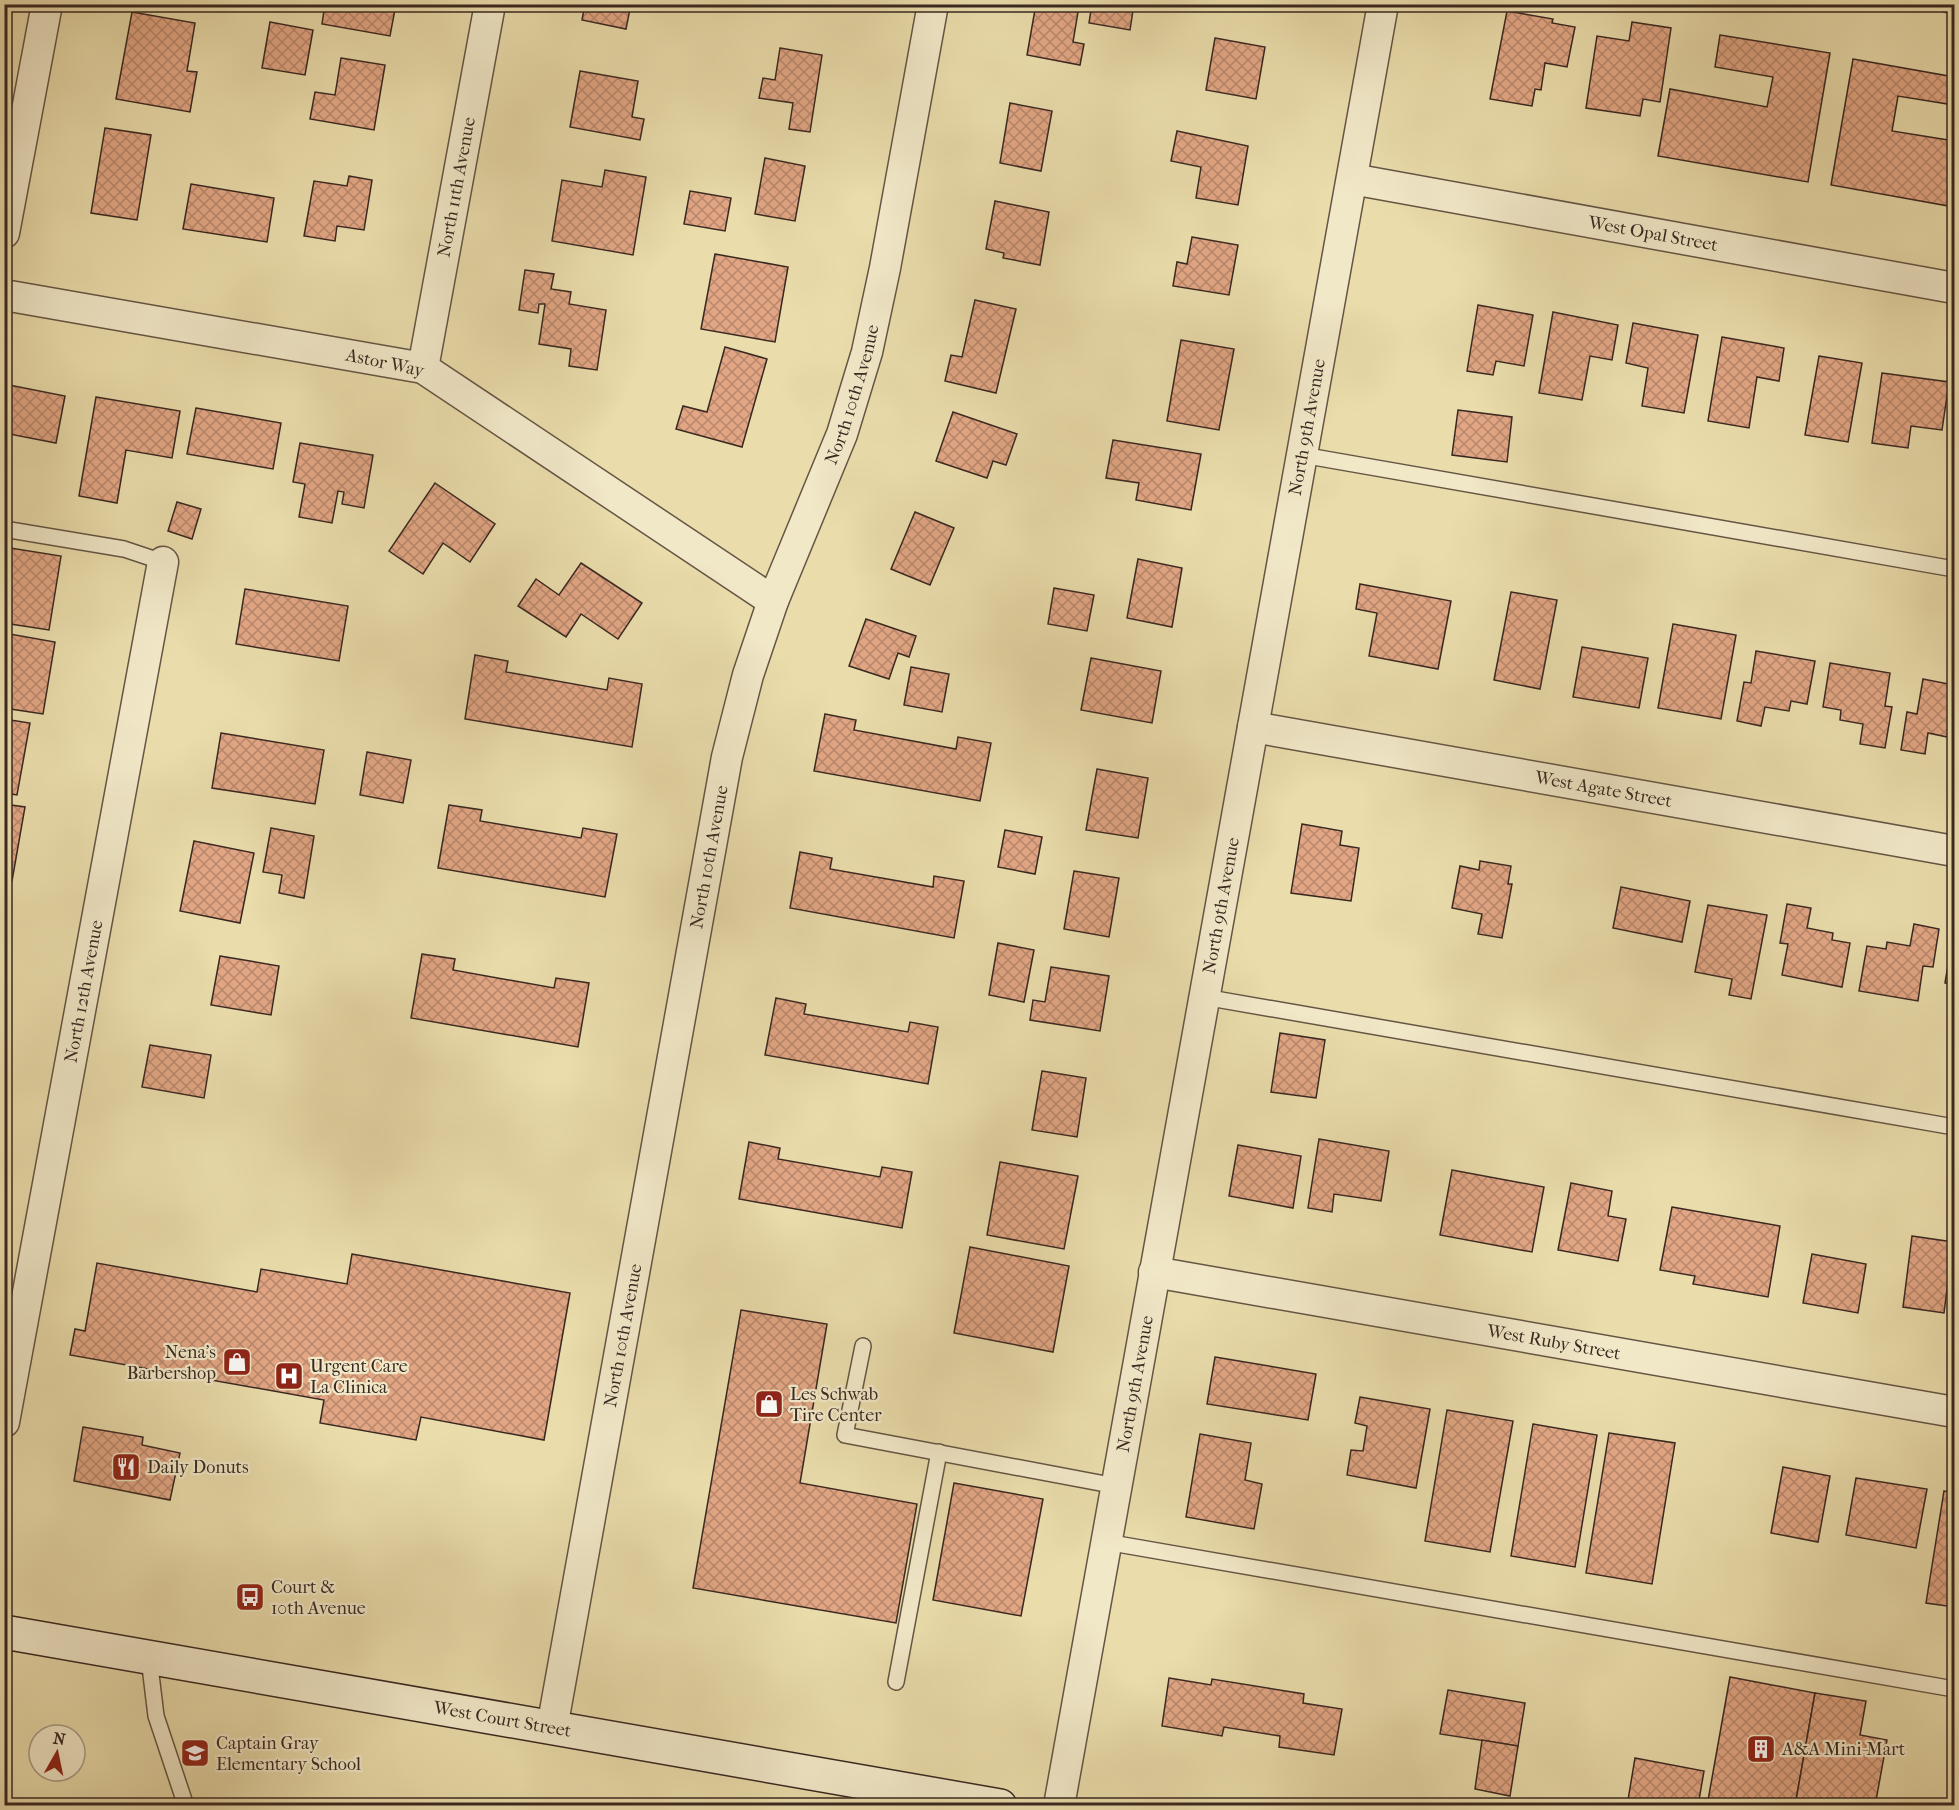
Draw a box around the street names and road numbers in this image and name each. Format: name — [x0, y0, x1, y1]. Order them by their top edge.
street label: North 11th Avenue — [433, 115, 479, 259]
street label: West Opal Street — [1586, 211, 1720, 256]
street label: North 10th Avenue — [820, 322, 883, 467]
street label: Astor Way — [343, 344, 427, 382]
street label: North 9th Avenue — [1284, 357, 1330, 497]
street label: West Agate Street — [1532, 766, 1674, 812]
street label: North 10th Avenue — [686, 784, 732, 930]
street label: North 9th Avenue — [1198, 835, 1244, 975]
street label: North 12th Avenue — [60, 918, 107, 1064]
street label: North 10th Avenue — [600, 1262, 646, 1409]
street label: North 9th Avenue — [1112, 1314, 1158, 1454]
street label: West Ruby Street — [1485, 1320, 1623, 1364]
street label: West Court Street — [431, 1697, 573, 1742]

